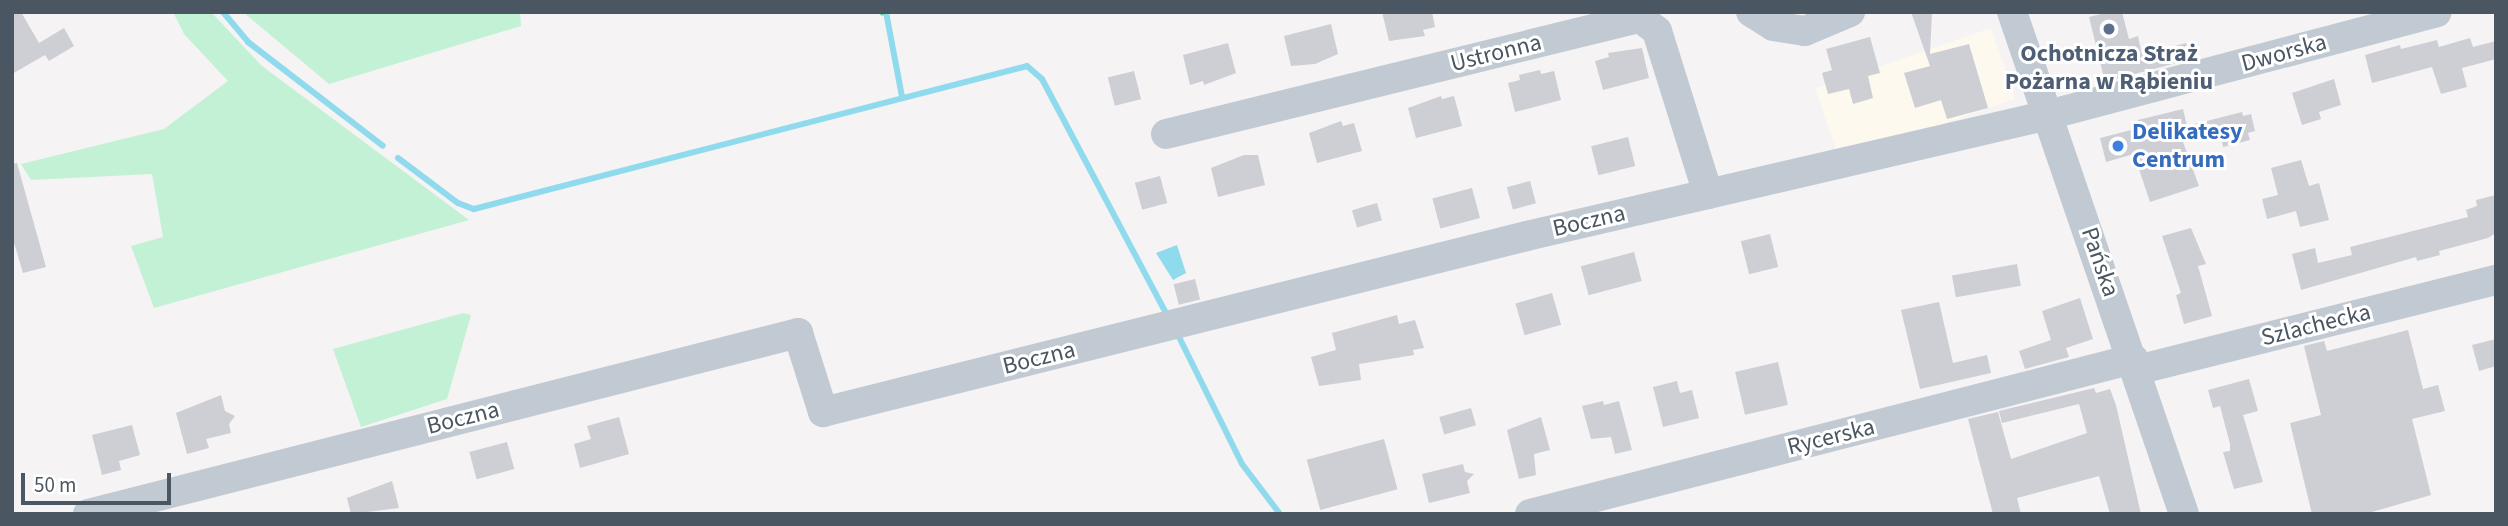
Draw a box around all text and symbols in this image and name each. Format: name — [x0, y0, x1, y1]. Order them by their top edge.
marker: Ochotnicza Straż Pożarna w Rąbieniu — [2101, 21, 2117, 37]
street label: Ustronna — [1448, 28, 1544, 78]
street label: Dworska — [2238, 28, 2330, 78]
place label: Ochotnicza Straż Pożarna w Rąbieniu — [2005, 40, 2213, 96]
place label: Delikatesy Centrum — [2132, 118, 2243, 174]
marker: Delikatesy Centrum — [2110, 138, 2126, 154]
street label: Boczna — [1550, 199, 1628, 243]
street label: Pańska — [2075, 223, 2125, 301]
street label: Szlachecka — [2258, 298, 2374, 352]
street label: Boczna — [1000, 335, 1078, 381]
street label: Boczna — [424, 395, 502, 441]
street label: Rycerska — [1784, 412, 1878, 462]
scale bar — [24, 460, 175, 504]
text: 50 m — [34, 470, 76, 500]

